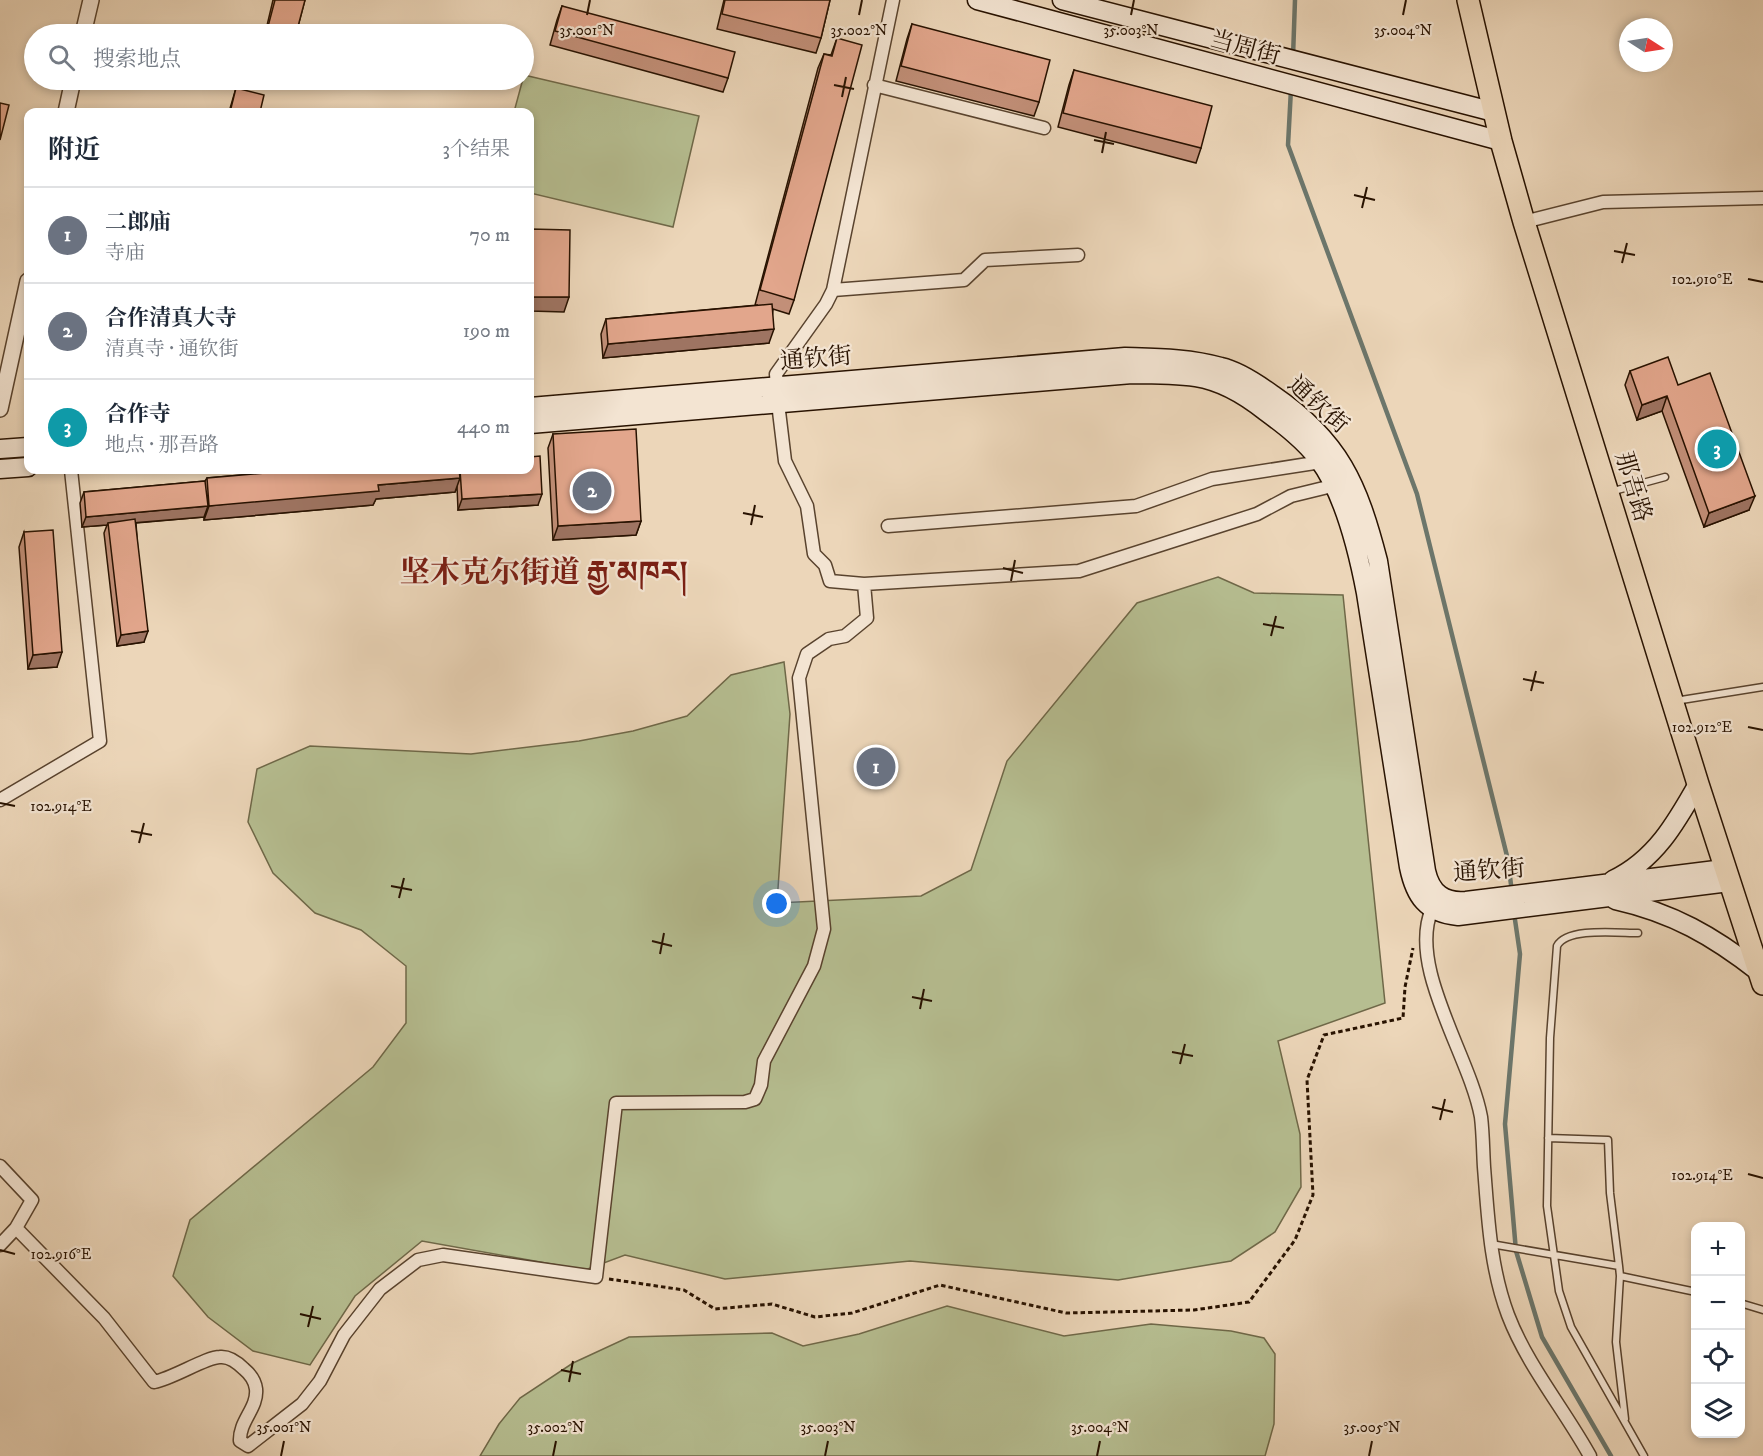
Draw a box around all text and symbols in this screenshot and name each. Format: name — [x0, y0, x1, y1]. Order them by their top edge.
north arrow — [1619, 18, 1673, 72]
text: 35.001°N — [560, 21, 614, 40]
text: 35.002°N — [831, 21, 887, 40]
text: 35.003°N — [1104, 21, 1159, 40]
text: 35.004°N — [1374, 21, 1432, 40]
search box — [24, 24, 534, 90]
street label: 当周街 — [1206, 24, 1284, 72]
icon: search — [45, 41, 78, 74]
text: 搜索地点 — [93, 46, 181, 73]
text: 附近 — [48, 134, 100, 167]
text: 3个结果 — [443, 137, 510, 162]
text: 二郎庙 — [105, 209, 171, 236]
text: 1 — [64, 223, 71, 248]
text: 70 m — [469, 223, 510, 248]
text: 寺庙 — [105, 241, 145, 266]
text: 102.910°E — [1671, 270, 1733, 289]
text: 合作清真大寺 — [105, 305, 237, 332]
text: 2 — [63, 319, 72, 344]
text: 190 m — [463, 319, 510, 344]
text: 清真寺 · 通钦街 — [105, 337, 238, 362]
street label: 通钦街 — [779, 341, 853, 377]
street label: 通钦街 — [1281, 370, 1355, 440]
text: 合作寺 — [105, 401, 171, 428]
text: 3 — [64, 415, 71, 440]
text: 440 m — [457, 415, 510, 440]
pin: 3 — [1698, 426, 1736, 472]
text: 地点 · 那吾路 — [105, 433, 218, 458]
street label: 那吾路 — [1608, 448, 1658, 526]
pin: 2 — [572, 468, 612, 514]
district label: 坚木克尔街道 རྒྱ་མཁར། — [400, 555, 688, 597]
text: 102.912°E — [1672, 718, 1733, 737]
pin: 1 — [856, 744, 896, 789]
text: 102.914°E — [30, 797, 92, 816]
street label: 通钦街 — [1452, 854, 1526, 888]
your location — [762, 889, 791, 918]
text: 102.914°E — [1671, 1166, 1733, 1185]
map controls — [1691, 1222, 1745, 1438]
button: + — [1691, 1222, 1745, 1276]
text: 102.916°E — [31, 1245, 92, 1264]
button: − — [1691, 1276, 1745, 1330]
button: locate — [1691, 1330, 1745, 1384]
button: layers — [1691, 1384, 1745, 1438]
text: 35.001°N — [257, 1418, 311, 1437]
text: 35.002°N — [528, 1418, 584, 1437]
text: 35.003°N — [801, 1418, 856, 1437]
text: 35.004°N — [1071, 1418, 1129, 1437]
text: 35.005°N — [1344, 1418, 1400, 1437]

